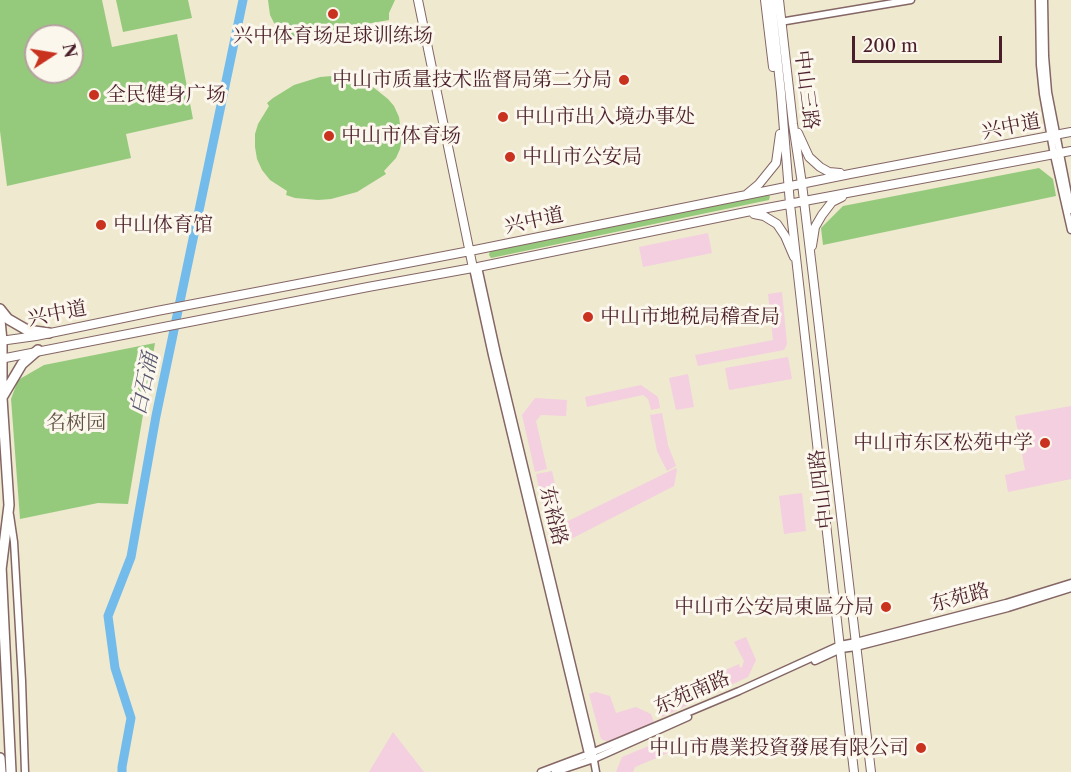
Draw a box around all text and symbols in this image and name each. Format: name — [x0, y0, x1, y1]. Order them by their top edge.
marker: 兴中体育场足球训练场 — [326, 7, 340, 21]
north arrow — [24, 24, 84, 84]
place label: 兴中体育场足球训练场 — [233, 24, 433, 48]
scale bar — [855, 24, 1005, 62]
text: 200 m — [863, 35, 918, 57]
text: N — [58, 42, 81, 60]
street label: 中山三路 — [789, 49, 823, 131]
place label: 中山市质量技术监督局第二分局 — [332, 68, 612, 92]
marker: 中山市质量技术监督局第二分局 — [617, 73, 631, 87]
place label: 全民健身广场 — [106, 83, 226, 107]
marker: 全民健身广场 — [87, 88, 101, 102]
place label: 中山市出入境办事处 — [515, 105, 695, 129]
street label: 兴中道 — [979, 109, 1043, 145]
marker: 中山市出入境办事处 — [496, 110, 510, 124]
place label: 中山市体育场 — [341, 124, 461, 148]
marker: 中山市体育场 — [322, 129, 336, 143]
place label: 中山市公安局 — [522, 145, 642, 169]
marker: 中山市公安局 — [503, 150, 517, 164]
street label: 兴中道 — [502, 203, 566, 239]
place label: 中山体育馆 — [113, 213, 213, 237]
marker: 中山体育馆 — [94, 218, 108, 232]
street label: 兴中道 — [25, 296, 89, 332]
place label: 中山市地税局稽查局 — [600, 305, 780, 329]
marker: 中山市地税局稽查局 — [581, 310, 595, 324]
water label: 白石涌 — [126, 351, 164, 417]
park label: 名树园 — [46, 411, 106, 435]
place label: 中山市东区松苑中学 — [853, 431, 1033, 455]
marker: 中山市东区松苑中学 — [1038, 436, 1052, 450]
street label: 中山四路 — [805, 448, 839, 530]
street label: 东裕路 — [534, 484, 572, 548]
street label: 东苑路 — [928, 579, 992, 617]
place label: 中山市公安局東區分局 — [674, 595, 874, 619]
marker: 中山市公安局東區分局 — [879, 600, 893, 614]
street label: 东苑南路 — [650, 666, 734, 720]
place label: 中山市農業投資發展有限公司 — [649, 736, 909, 760]
marker: 中山市農業投資發展有限公司 — [914, 741, 928, 755]

